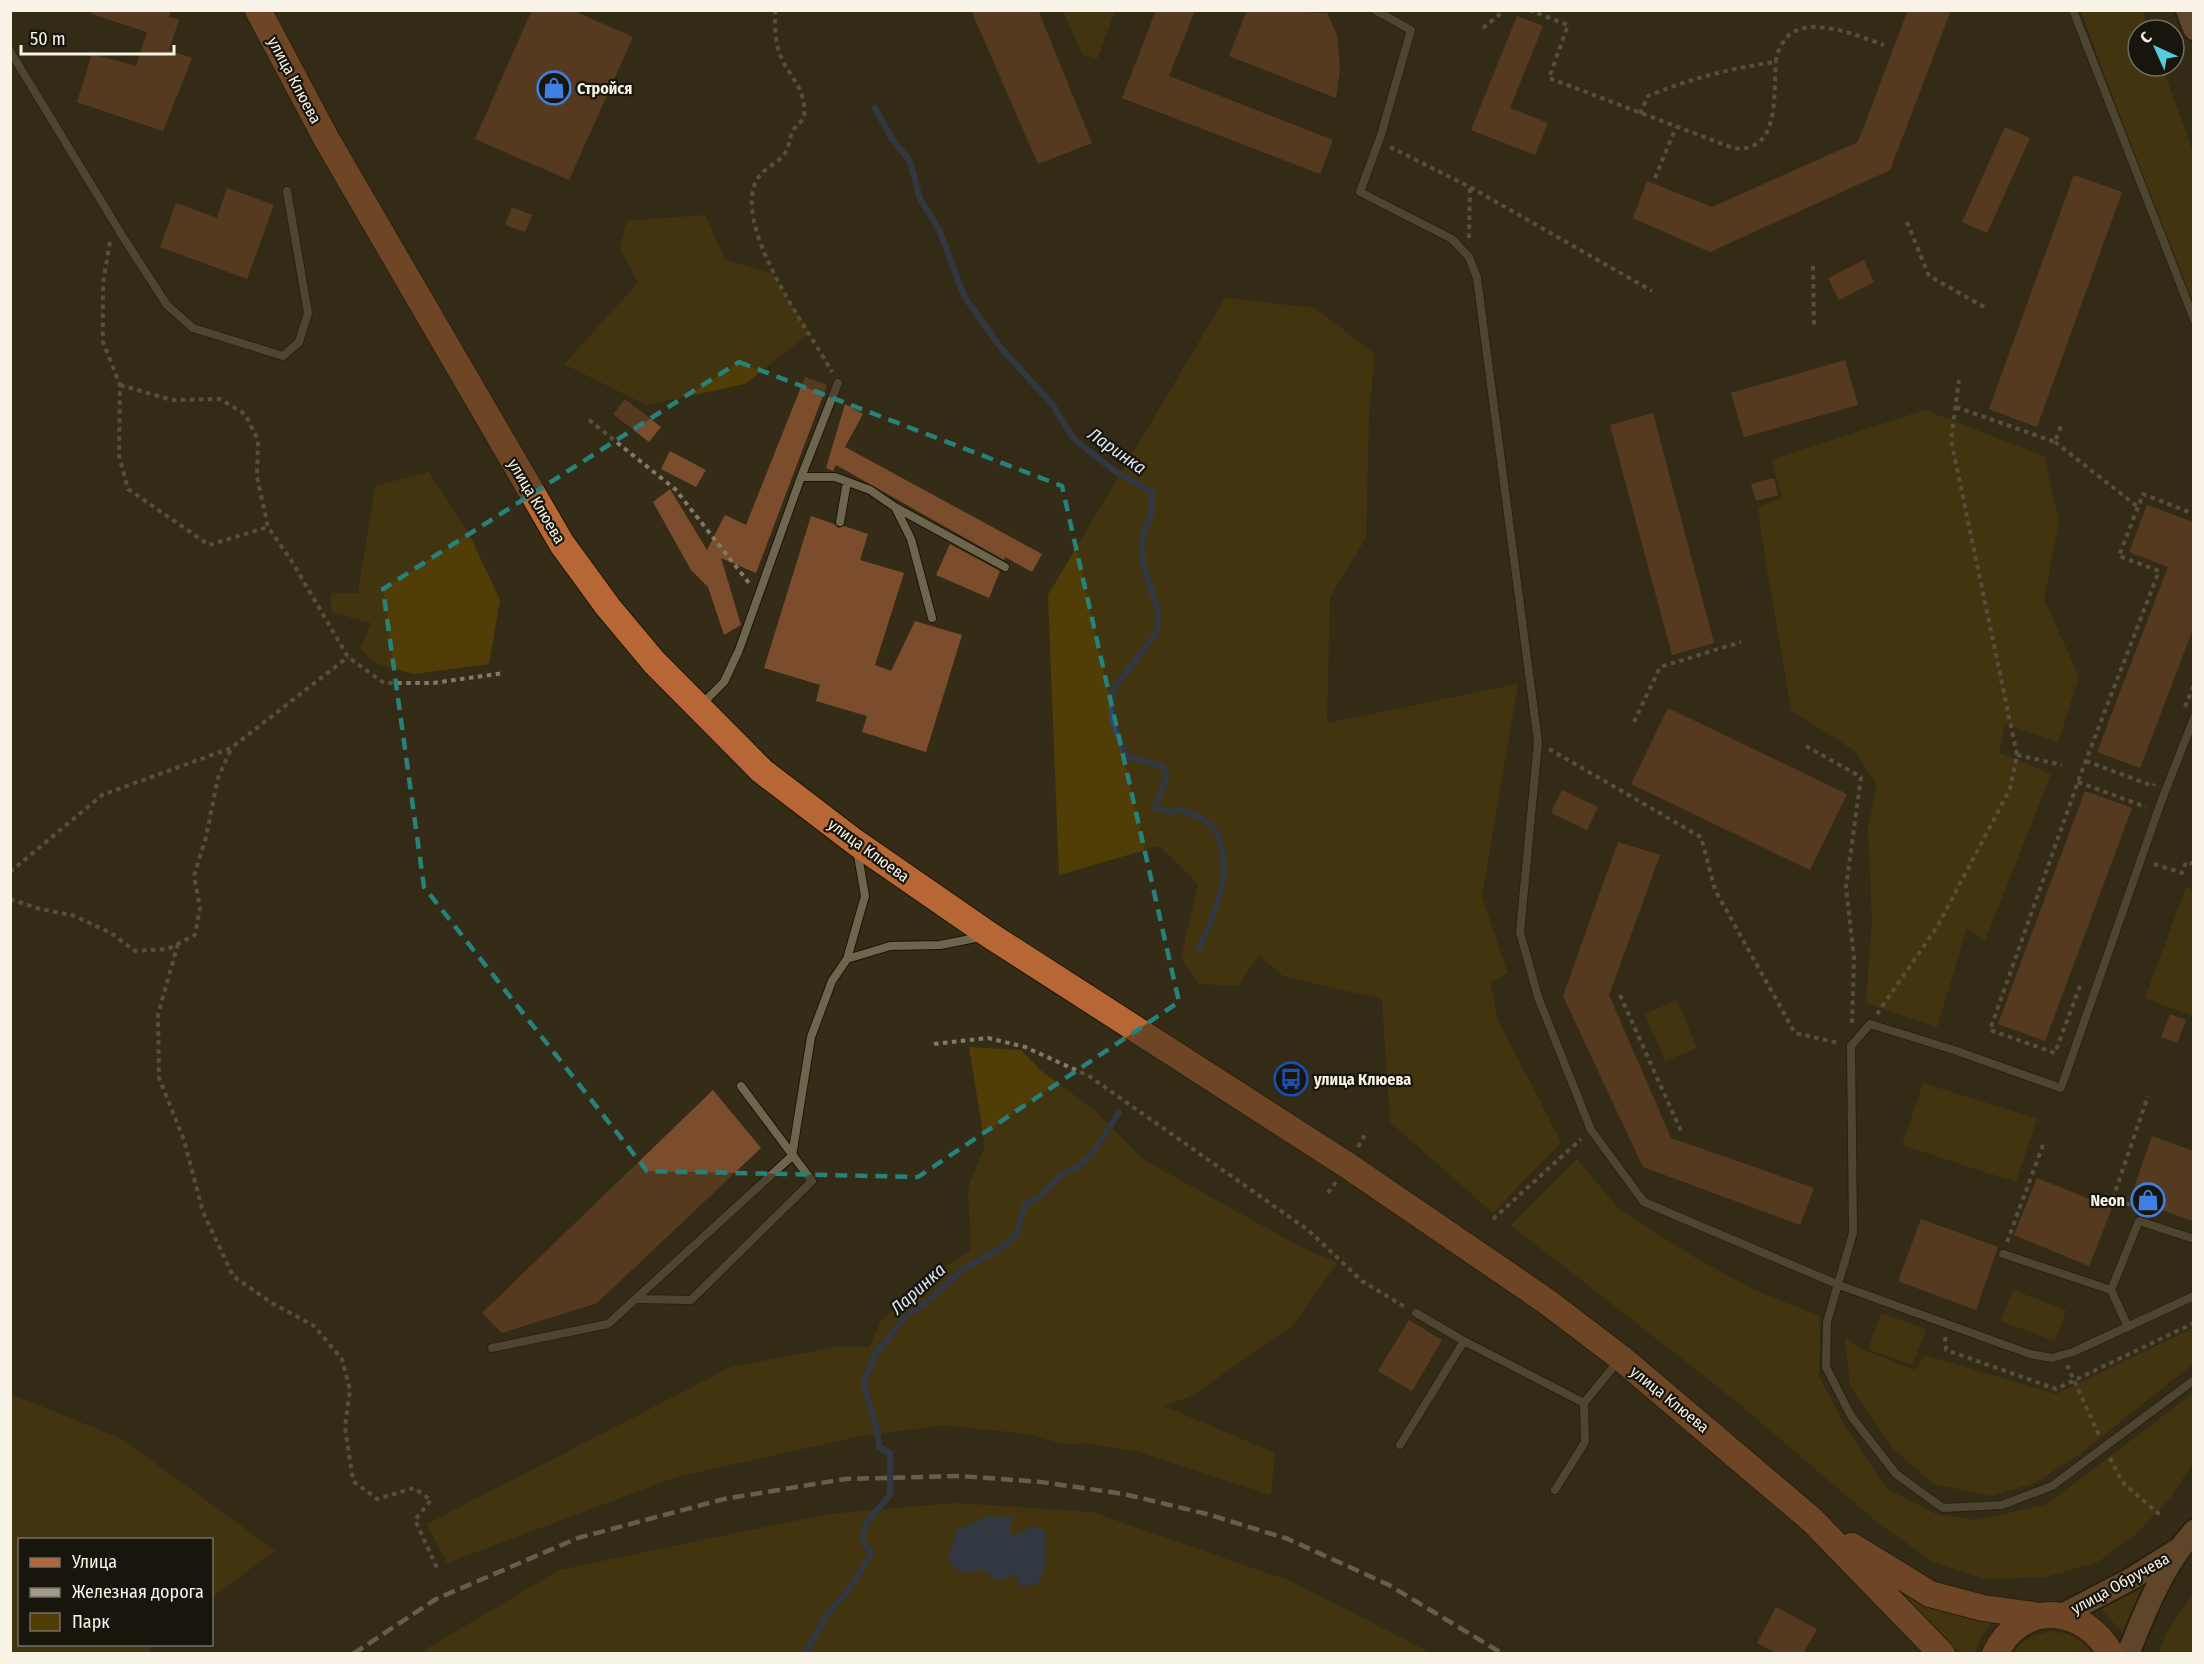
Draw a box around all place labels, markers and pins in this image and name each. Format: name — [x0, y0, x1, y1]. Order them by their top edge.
shop icon: Стройся — [536, 70, 572, 106]
place label: Стройся — [577, 79, 632, 98]
bus stop icon: улица Клюева — [1273, 1061, 1309, 1097]
place label: улица Клюева — [1313, 1070, 1411, 1089]
shop icon: Neon — [2130, 1182, 2166, 1218]
place label: Neon — [2090, 1191, 2125, 1210]

